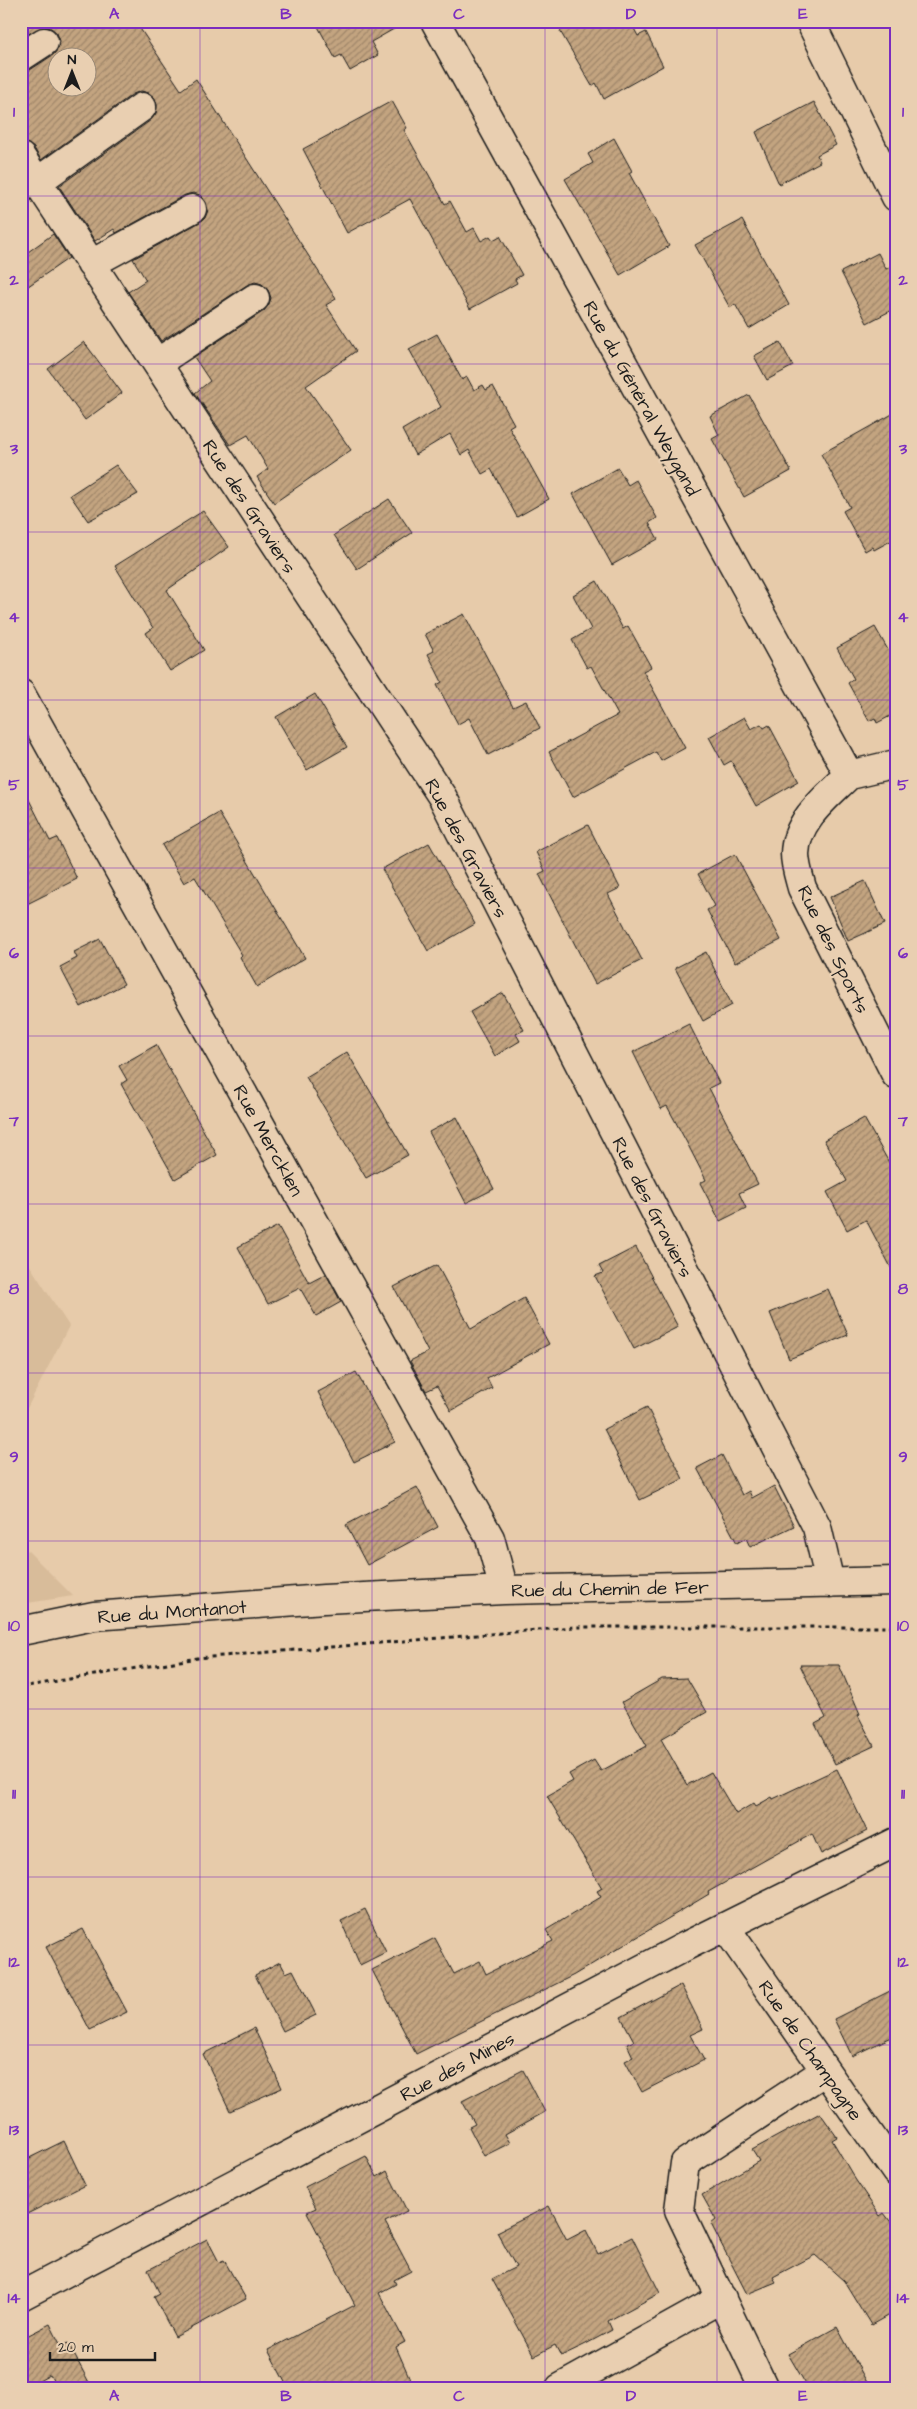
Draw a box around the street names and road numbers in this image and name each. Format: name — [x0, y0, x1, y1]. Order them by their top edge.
street label: Rue du Général Weygand — [575, 296, 706, 502]
street label: Rue des Graviers — [195, 435, 302, 579]
street label: Rue des Graviers — [417, 774, 514, 923]
street label: Rue des Sports — [790, 881, 875, 1018]
street label: Rue Mercklen — [226, 1080, 310, 1202]
street label: Rue des Graviers — [605, 1133, 699, 1283]
street label: Rue du Chemin de Fer — [511, 1574, 710, 1605]
street label: Rue du Montanot — [97, 1594, 248, 1631]
street label: Rue de Champagne — [750, 1975, 868, 2127]
street label: Rue des Mines — [396, 2026, 520, 2109]

